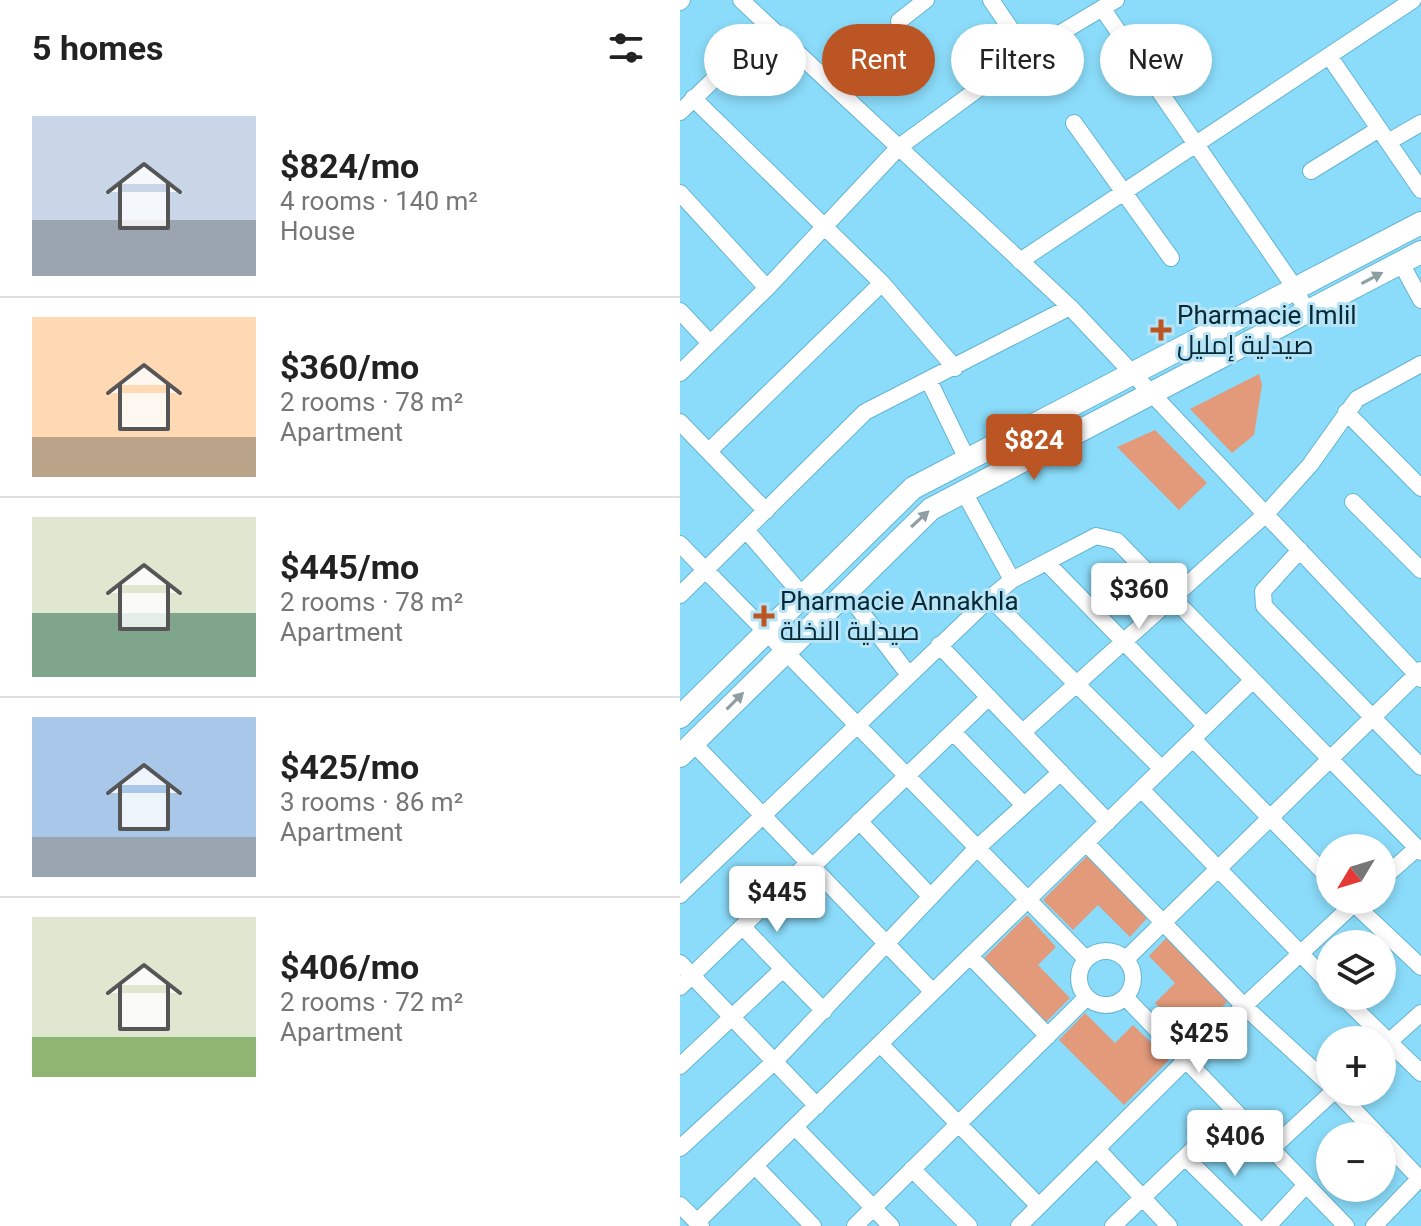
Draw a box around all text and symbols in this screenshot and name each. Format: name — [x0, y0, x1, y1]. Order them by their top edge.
chip: Buy — [704, 24, 806, 96]
chip: Rent — [822, 24, 935, 96]
chip: Filters — [951, 24, 1084, 96]
chip: New — [1100, 24, 1212, 96]
icon: filters — [604, 26, 648, 70]
text: 5 homes — [32, 28, 163, 68]
text: $824/mo — [280, 146, 419, 186]
icon: home — [96, 148, 192, 244]
text: 4 rooms · 140 m² — [280, 186, 478, 216]
text: House — [280, 216, 355, 246]
one-way arrow — [1361, 272, 1383, 286]
place label: Pharmacie Imlil صيدلية إمليل — [1177, 300, 1357, 362]
marker: Pharmacie Imlil صيدلية إمليل — [1152, 321, 1170, 339]
text: $360/mo — [280, 347, 419, 387]
icon: home — [96, 349, 192, 445]
text: 2 rooms · 78 m² — [280, 387, 463, 417]
pin: $824 — [987, 414, 1081, 482]
text: Apartment — [280, 417, 403, 447]
text: $824 — [1004, 425, 1064, 455]
one-way arrow — [911, 510, 930, 528]
text: $445/mo — [280, 547, 419, 587]
icon: home — [96, 549, 192, 645]
pin: $360 — [1092, 563, 1186, 631]
text: $360 — [1109, 574, 1169, 604]
place label: Pharmacie Annakhla صيدلية النخلة — [780, 586, 1019, 646]
text: 2 rooms · 78 m² — [280, 587, 463, 617]
marker: Pharmacie Annakhla صيدلية النخلة — [755, 607, 773, 625]
text: Apartment — [280, 617, 403, 647]
one-way arrow — [725, 692, 744, 711]
text: $425/mo — [280, 747, 419, 787]
icon: home — [96, 749, 192, 845]
text: 3 rooms · 86 m² — [280, 787, 463, 817]
text: Apartment — [280, 817, 403, 847]
north arrow — [1316, 834, 1396, 914]
map controls — [1316, 834, 1396, 1202]
pin: $445 — [730, 866, 824, 934]
text: $445 — [747, 877, 807, 907]
button: layers — [1316, 930, 1396, 1010]
text: $406/mo — [280, 947, 419, 987]
icon: home — [96, 949, 192, 1045]
text: 2 rooms · 72 m² — [280, 987, 463, 1017]
pin: $425 — [1152, 1007, 1246, 1075]
text: Apartment — [280, 1017, 403, 1047]
text: $425 — [1169, 1018, 1229, 1048]
button: + — [1316, 1026, 1396, 1106]
pin: $406 — [1188, 1110, 1282, 1178]
text: $406 — [1205, 1121, 1265, 1151]
button: − — [1316, 1122, 1396, 1202]

